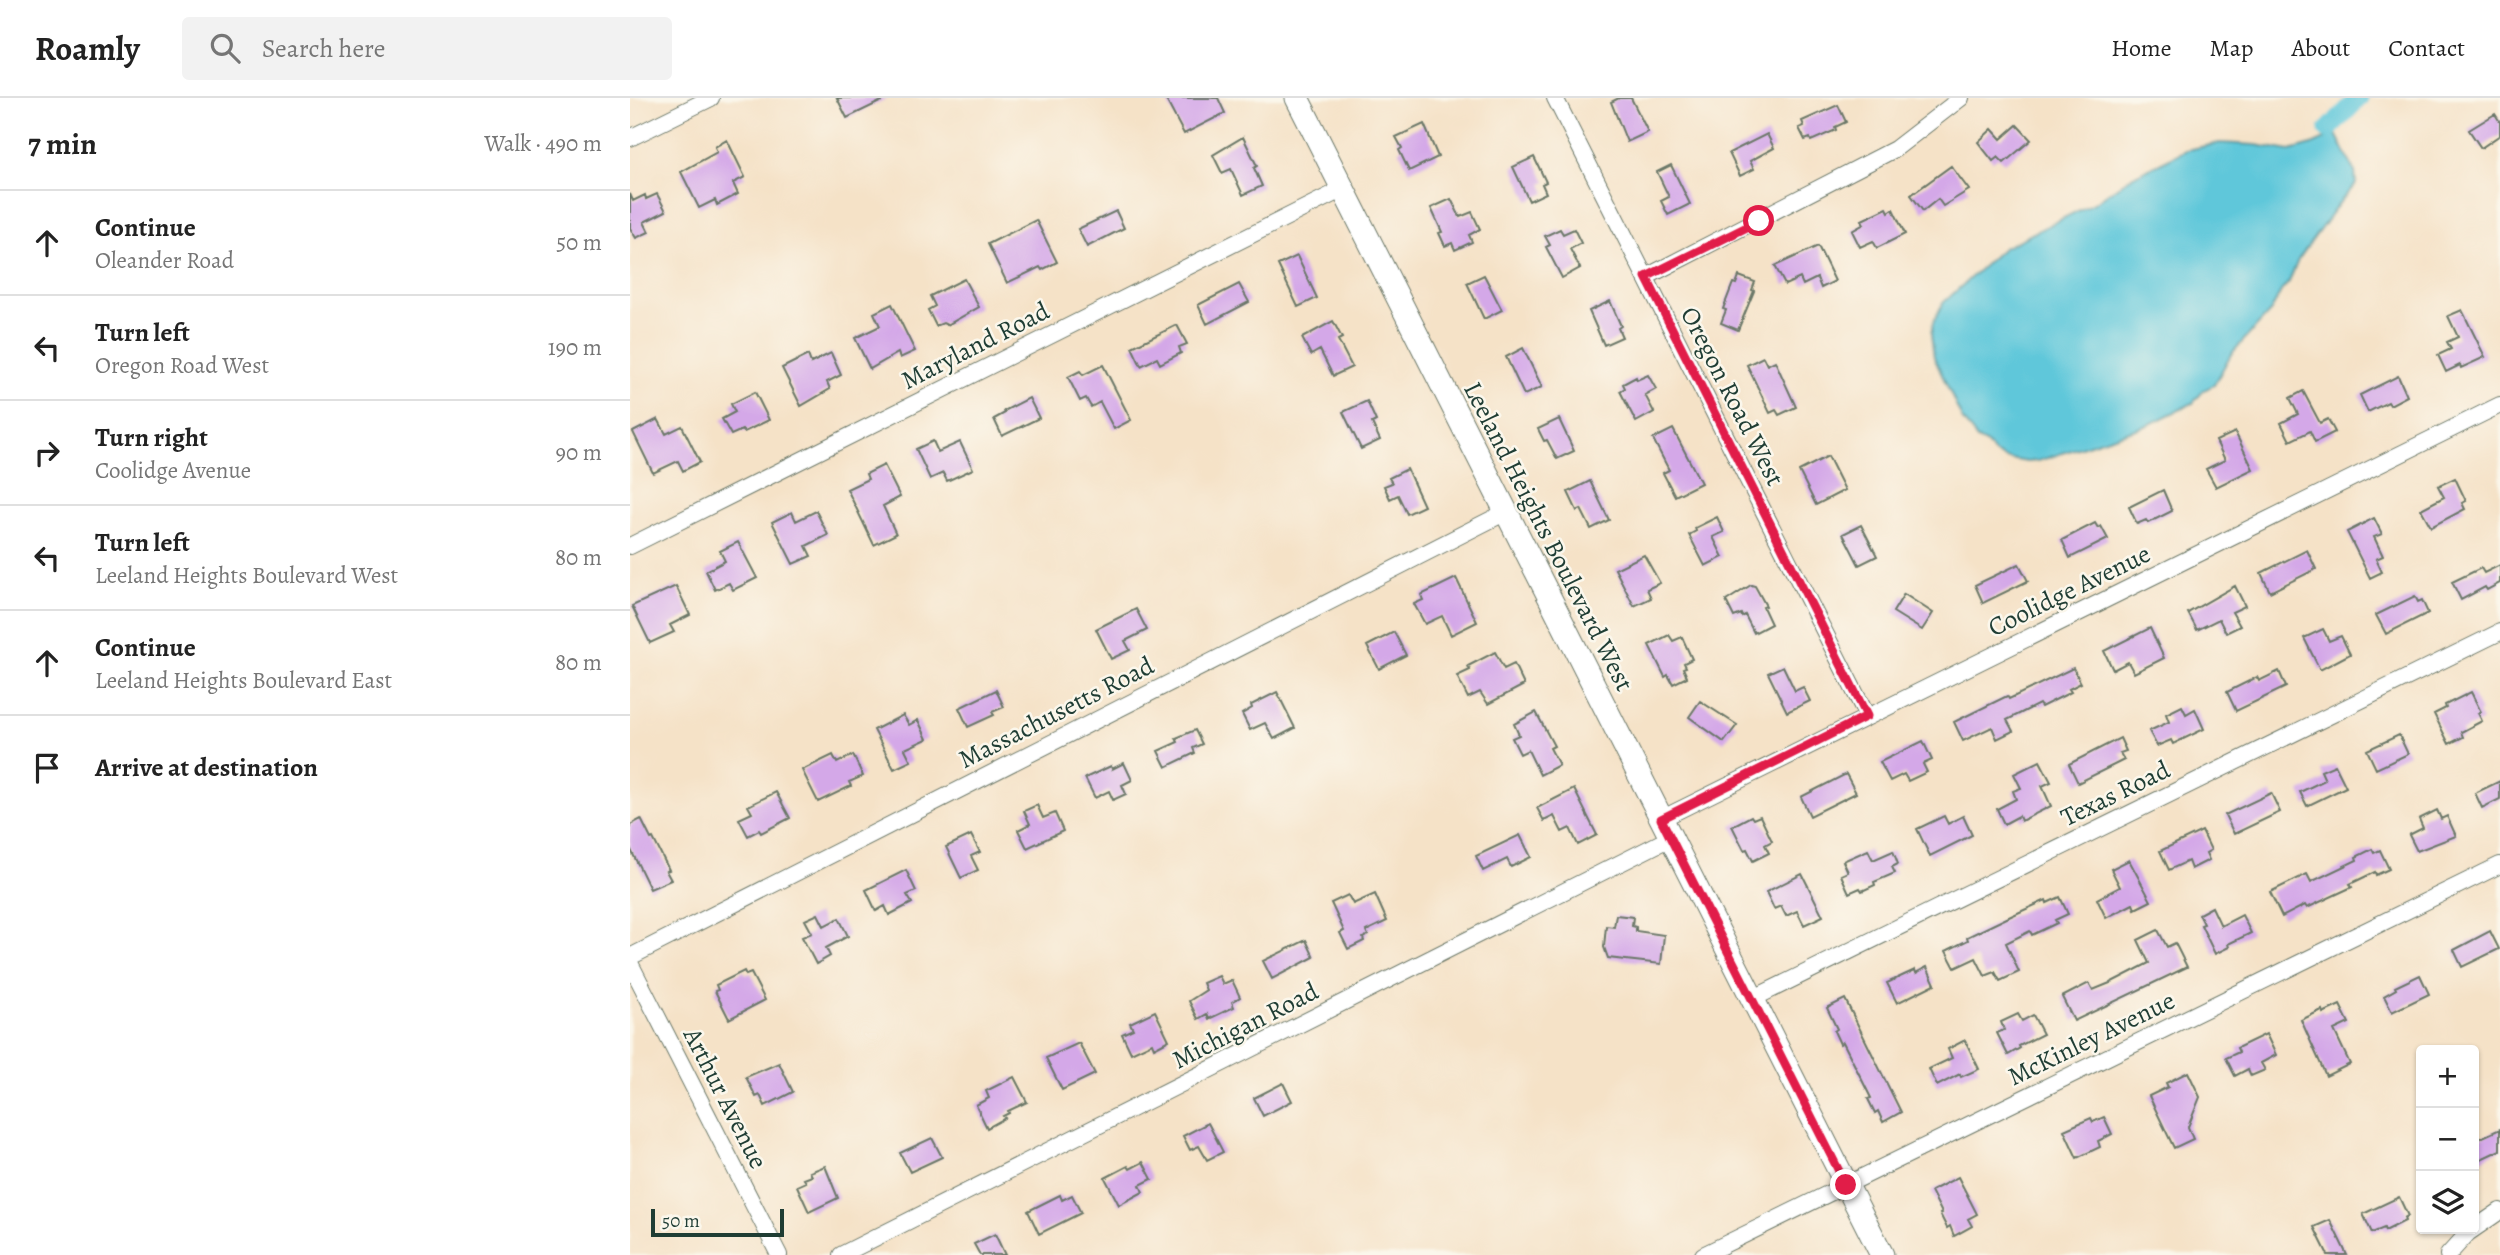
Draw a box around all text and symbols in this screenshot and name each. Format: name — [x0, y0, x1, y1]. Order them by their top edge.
search box — [182, 17, 672, 80]
text: Roamly — [35, 26, 140, 71]
icon: search — [206, 29, 244, 67]
text: Search here — [262, 31, 385, 66]
text: Home — [2111, 32, 2172, 64]
text: Map — [2210, 32, 2254, 64]
text: About — [2292, 32, 2350, 64]
text: Contact — [2388, 32, 2465, 64]
text: 7 min — [28, 124, 97, 164]
text: Walk · 490 m — [484, 128, 602, 159]
route start — [1743, 205, 1774, 236]
text: Continue — [95, 210, 196, 245]
icon: ahead — [28, 224, 66, 262]
text: 50 m — [556, 227, 602, 258]
text: Oleander Road — [95, 245, 234, 276]
street label: Maryland Road — [895, 293, 1055, 398]
street label: Oregon Road West — [1672, 301, 1793, 492]
text: Turn left — [95, 315, 190, 350]
icon: left — [28, 329, 66, 367]
text: 190 m — [548, 332, 602, 363]
text: Oregon Road West — [95, 350, 269, 381]
street label: Leeland Heights Boulevard West — [1455, 376, 1642, 697]
text: Turn right — [95, 420, 208, 455]
icon: right — [28, 434, 66, 472]
text: 90 m — [556, 437, 602, 468]
text: Coolidge Avenue — [95, 455, 251, 486]
text: Turn left — [95, 525, 190, 560]
street label: Coolidge Avenue — [1982, 536, 2156, 645]
icon: left — [28, 539, 66, 577]
text: 80 m — [555, 542, 602, 573]
text: Leeland Heights Boulevard West — [95, 560, 398, 591]
text: Continue — [95, 630, 196, 665]
icon: ahead — [28, 644, 66, 682]
text: 80 m — [555, 647, 602, 678]
street label: Massachusetts Road — [953, 648, 1160, 777]
text: Leeland Heights Boulevard East — [95, 665, 392, 696]
icon: arrive — [28, 749, 66, 787]
text: Arrive at destination — [95, 750, 318, 785]
street label: Texas Road — [2055, 752, 2176, 835]
street label: Michigan Road — [1166, 974, 1324, 1077]
street label: McKinley Avenue — [2002, 983, 2181, 1094]
street label: Arthur Avenue — [675, 1021, 776, 1175]
map controls — [2416, 1045, 2479, 1234]
button: + — [2416, 1045, 2479, 1108]
button: − — [2416, 1108, 2479, 1171]
route end — [1830, 1169, 1861, 1200]
button: layers — [2416, 1171, 2479, 1234]
scale bar — [651, 1206, 784, 1238]
text: 50 m — [662, 1208, 700, 1234]

